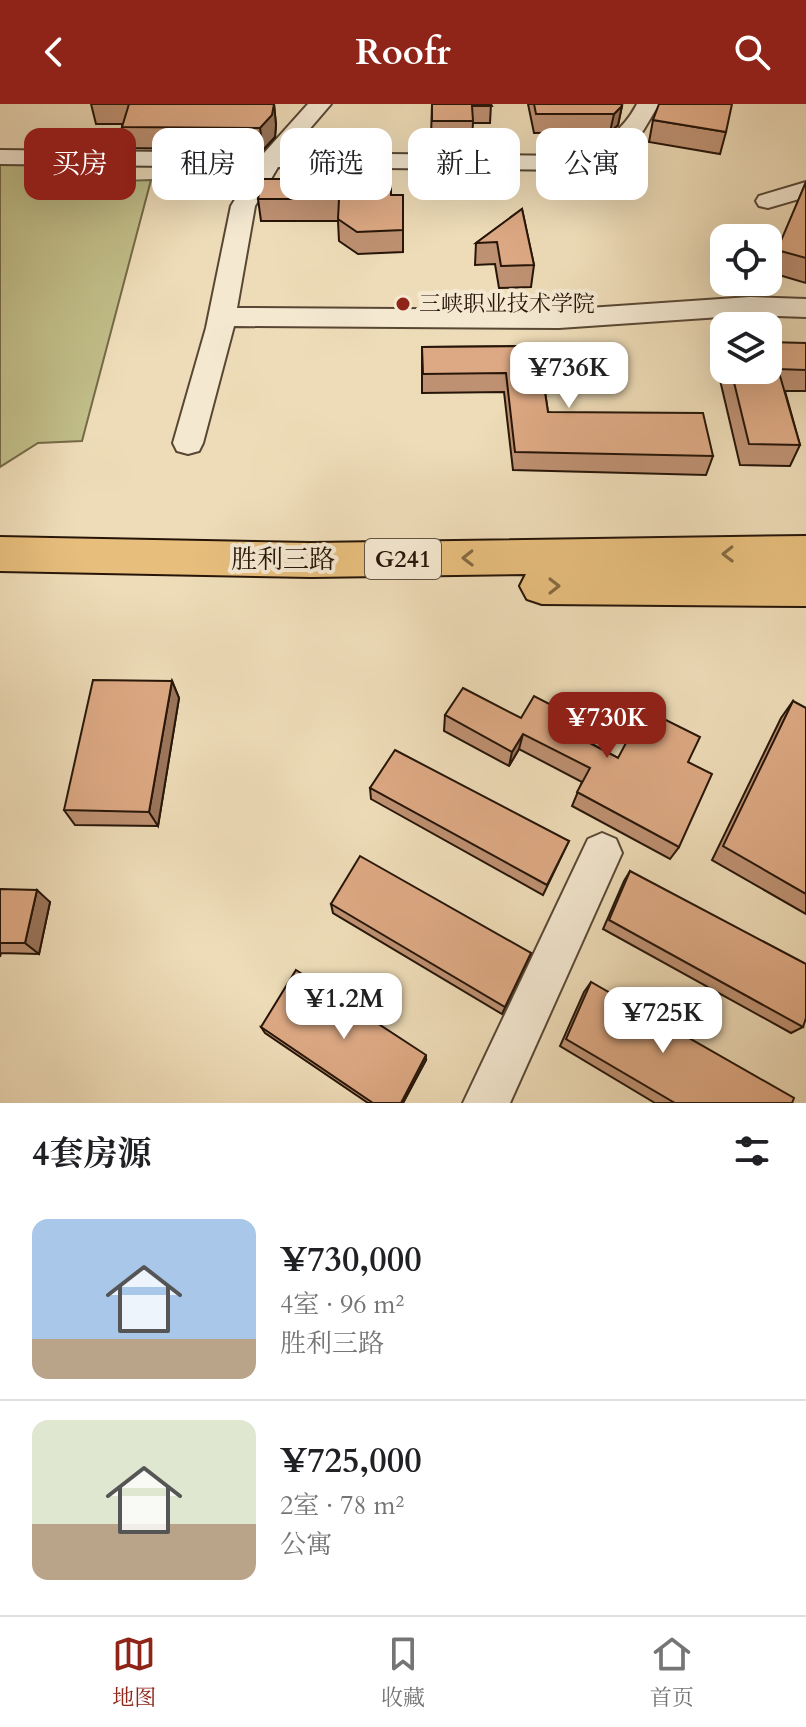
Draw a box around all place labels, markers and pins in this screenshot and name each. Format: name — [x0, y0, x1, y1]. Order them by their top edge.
place label: 三峡职业技术学院 — [419, 289, 595, 319]
marker: 三峡职业技术学院 — [394, 295, 412, 313]
pin: ¥736K — [513, 342, 625, 410]
pin: ¥730K — [551, 692, 663, 760]
pin: ¥1.2M — [288, 973, 400, 1041]
pin: ¥725K — [607, 987, 719, 1055]

